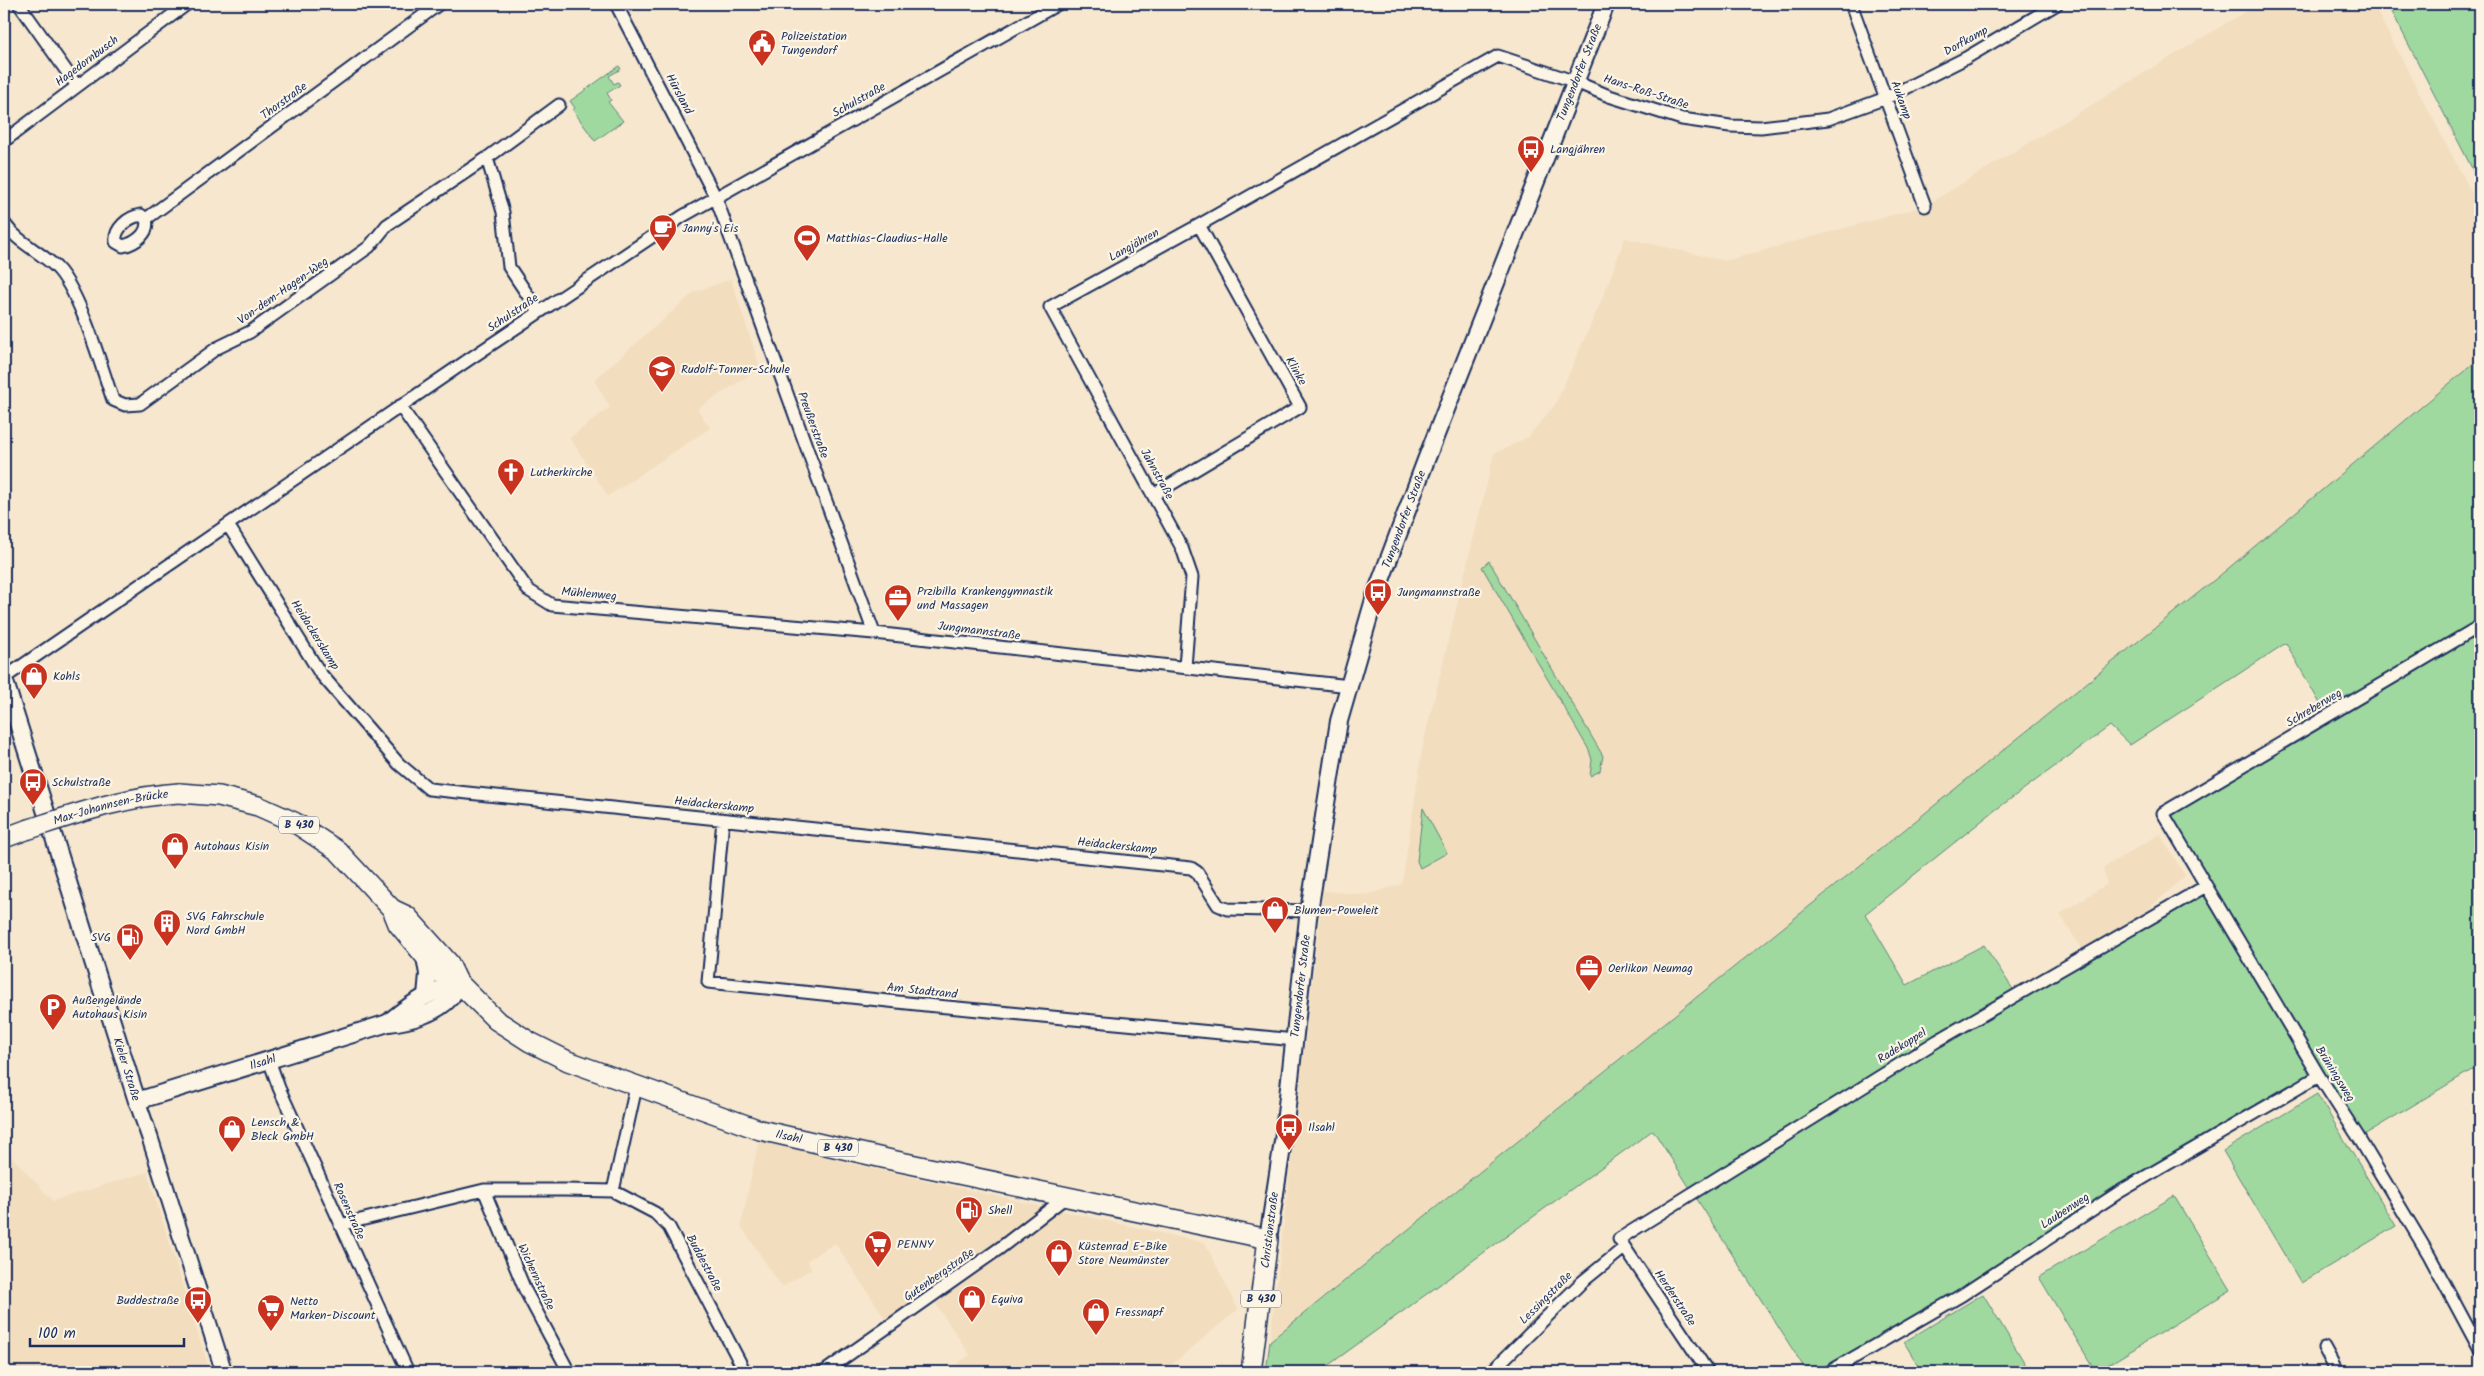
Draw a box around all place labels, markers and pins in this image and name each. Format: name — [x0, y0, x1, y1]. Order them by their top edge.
place label: Polizeistation Tungendorf — [781, 27, 847, 60]
public building icon: Polizeistation Tungendorf — [747, 28, 777, 67]
bus stop icon: Langjähren — [1516, 134, 1546, 173]
place label: Langjähren — [1550, 140, 1605, 159]
cafe icon: Janny's Eis — [648, 213, 678, 252]
place label: Janny's Eis — [682, 219, 738, 238]
sports icon: Matthias-Claudius-Halle — [792, 223, 822, 262]
place label: Matthias-Claudius-Halle — [826, 229, 948, 248]
school or university icon: Rudolf-Tonner-Schule — [647, 354, 677, 393]
place label: Rudolf-Tonner-Schule — [681, 360, 791, 379]
church icon: Lutherkirche — [496, 457, 526, 496]
place label: Lutherkirche — [530, 463, 593, 482]
bus stop icon: Jungmannstraße — [1363, 577, 1393, 616]
place label: Przibilla Krankengymnastik und Massagen — [917, 582, 1053, 615]
office icon: Przibilla Krankengymnastik und Massagen — [883, 583, 913, 622]
place label: Jungmannstraße — [1397, 583, 1481, 602]
shop icon: Kohls — [19, 661, 49, 700]
place label: Kohls — [53, 667, 80, 686]
bus stop icon: Schulstraße — [18, 767, 48, 806]
place label: Schulstraße — [52, 773, 111, 792]
shop icon: Autohaus Kisin — [160, 831, 190, 870]
place label: Autohaus Kisin — [194, 837, 269, 856]
shop icon: Blumen-Poweleit — [1260, 895, 1290, 934]
place label: Blumen-Poweleit — [1294, 901, 1379, 920]
place label: SVG Fahrschule Nord GmbH — [186, 907, 265, 940]
building icon: SVG Fahrschule Nord GmbH — [152, 908, 182, 947]
fuel station icon: SVG — [115, 922, 145, 961]
place label: SVG — [91, 928, 111, 947]
office icon: Oerlikon Neumag — [1574, 953, 1604, 992]
place label: Oerlikon Neumag — [1608, 959, 1693, 978]
place label: Außengelände Autohaus Kisin — [72, 991, 147, 1024]
parking icon: Außengelände Autohaus Kisin — [38, 992, 68, 1031]
bus stop icon: Ilsahl — [1274, 1112, 1304, 1151]
place label: Lensch & Bleck GmbH — [251, 1113, 314, 1146]
shop icon: Lensch & Bleck GmbH — [217, 1114, 247, 1153]
place label: Ilsahl — [1308, 1118, 1335, 1137]
fuel station icon: Shell — [954, 1195, 984, 1234]
place label: Shell — [988, 1201, 1012, 1220]
supermarket icon: PENNY — [863, 1229, 893, 1268]
place label: PENNY — [897, 1235, 935, 1254]
place label: Küstenrad E-Bike Store Neumünster — [1078, 1237, 1170, 1270]
shop icon: Küstenrad E-Bike Store Neumünster — [1044, 1238, 1074, 1277]
shop icon: Equiva — [957, 1284, 987, 1323]
bus stop icon: Buddestraße — [183, 1285, 213, 1324]
place label: Equiva — [991, 1290, 1023, 1309]
place label: Buddestraße — [116, 1291, 180, 1310]
place label: Netto Marken-Discount — [290, 1292, 376, 1325]
supermarket icon: Netto Marken-Discount — [256, 1293, 286, 1332]
shop icon: Fressnapf — [1081, 1297, 1111, 1336]
place label: Fressnapf — [1115, 1303, 1165, 1322]

